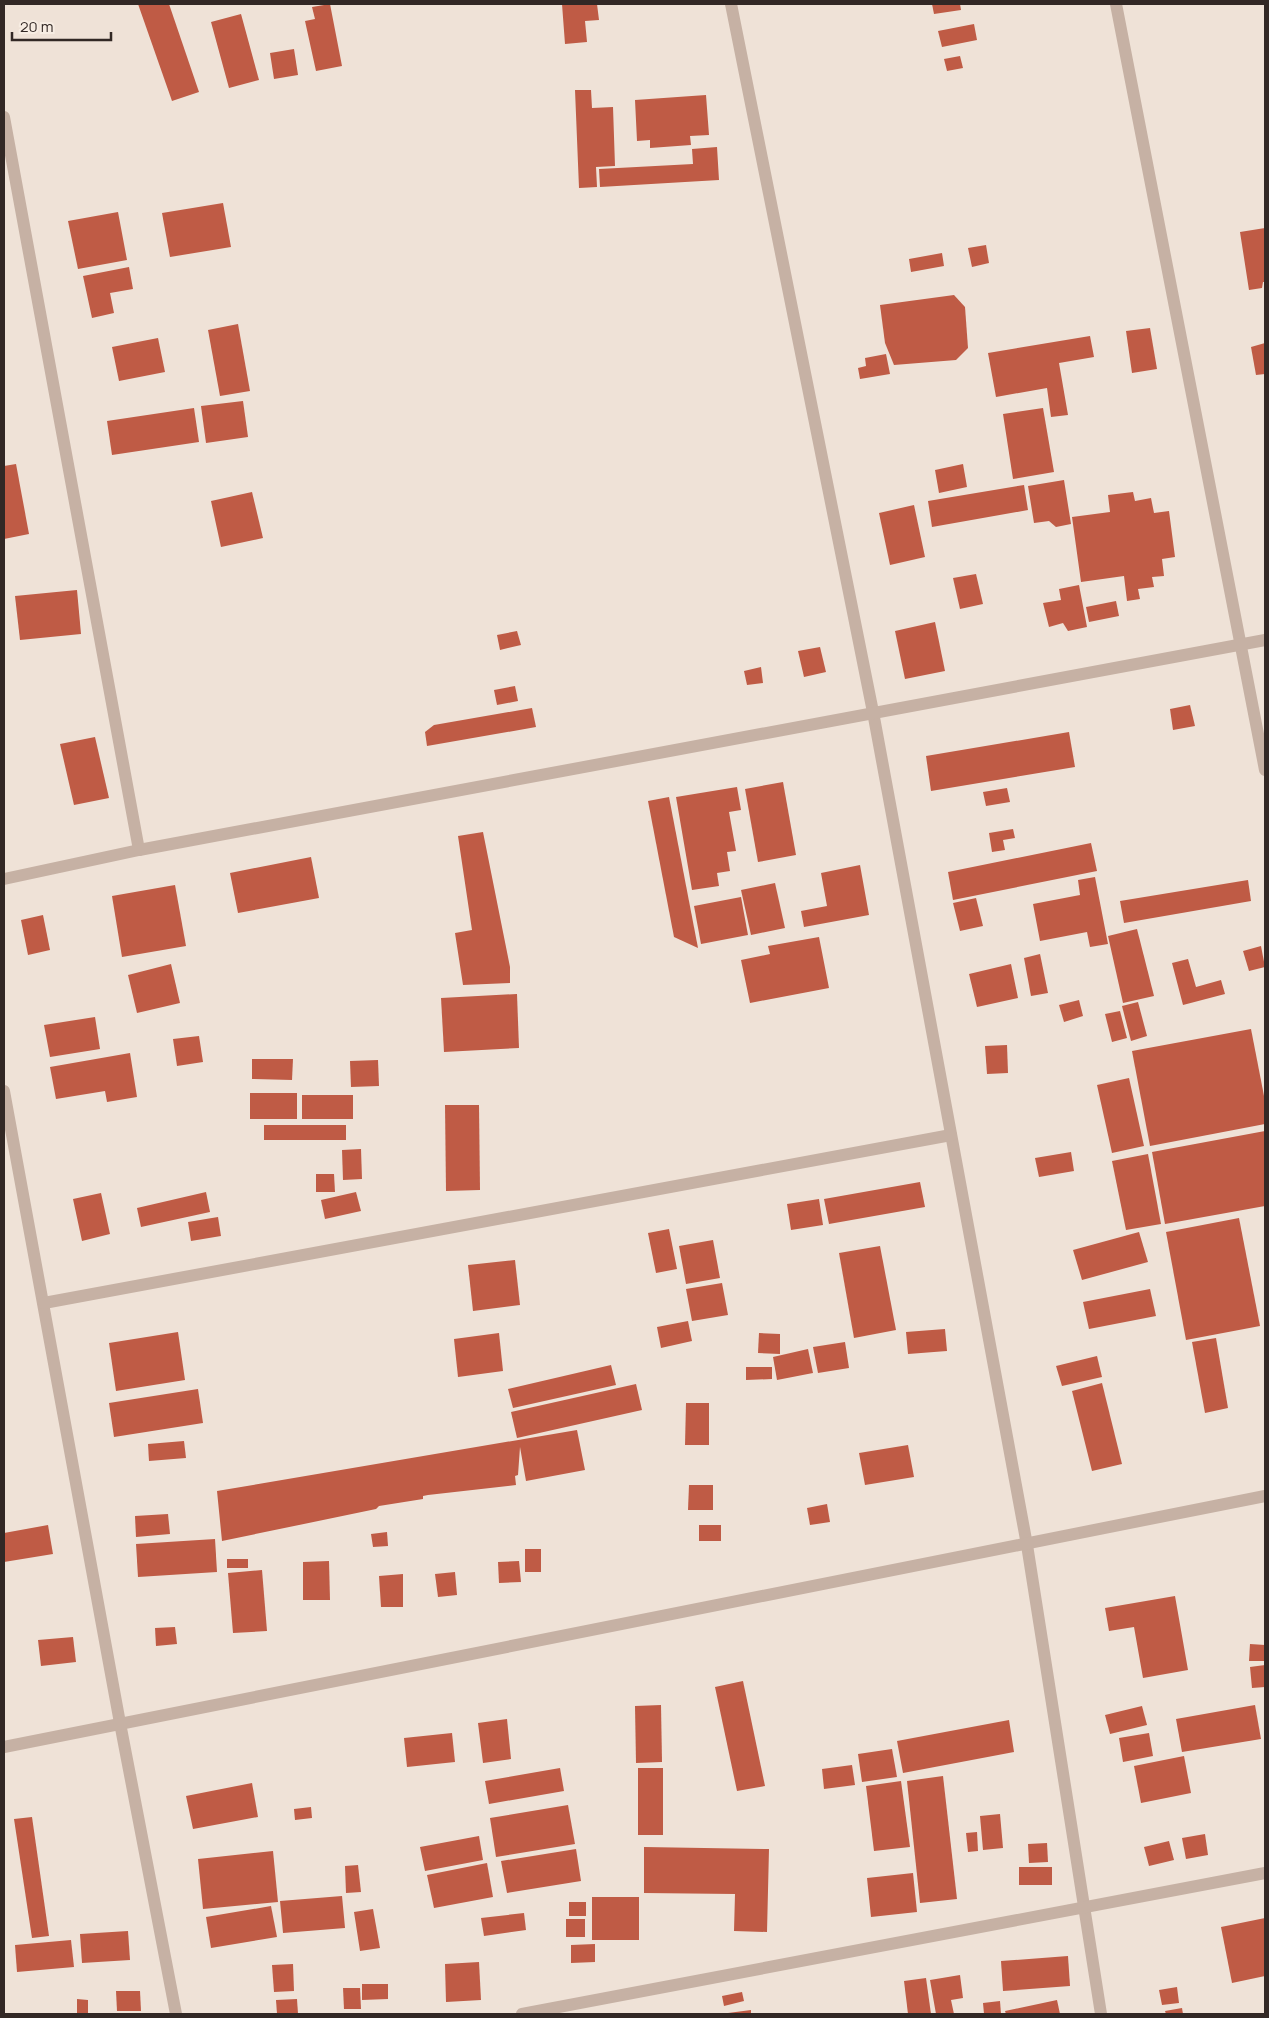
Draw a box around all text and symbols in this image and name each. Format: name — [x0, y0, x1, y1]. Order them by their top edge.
scale bar — [12, 10, 111, 42]
text: 20 m — [20, 16, 53, 37]

